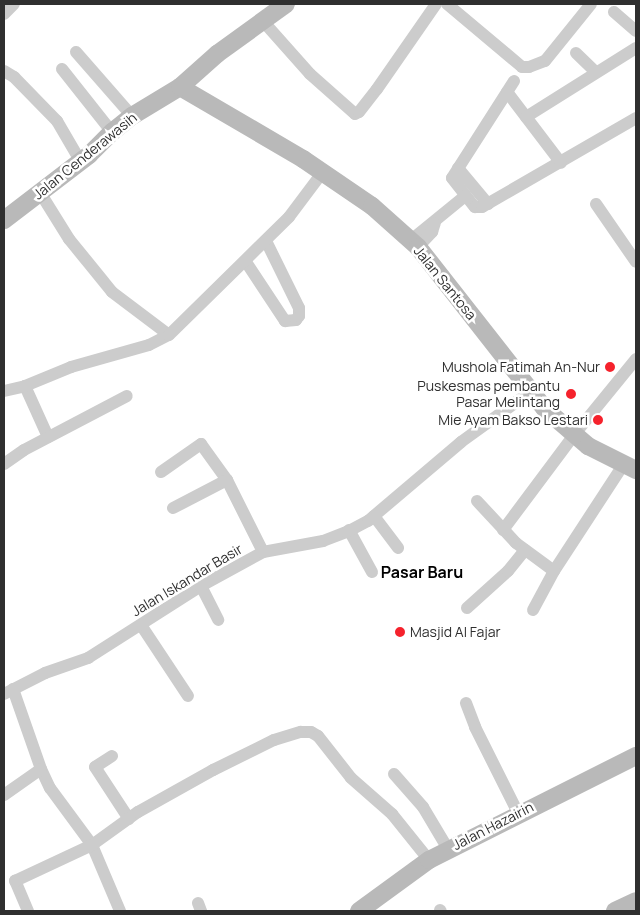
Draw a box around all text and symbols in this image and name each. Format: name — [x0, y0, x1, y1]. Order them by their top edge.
street label: Jalan Cenderawasih — [30, 109, 140, 203]
street label: Jalan Santosa — [410, 243, 480, 323]
place label: Mushola Fatimah An-Nur — [442, 359, 600, 375]
marker: Mushola Fatimah An-Nur — [604, 361, 616, 373]
place label: Puskesmas pembantu Pasar Melintang — [417, 378, 560, 411]
marker: Puskesmas pembantu Pasar Melintang — [564, 387, 578, 401]
place label: Mie Ayam Bakso Lestari — [438, 412, 588, 428]
marker: Mie Ayam Bakso Lestari — [592, 414, 604, 426]
street label: Jalan Iskandar Basir — [129, 540, 245, 620]
district label: Pasar Baru — [381, 562, 463, 582]
place label: Masjid Al Fajar — [410, 624, 501, 640]
marker: Masjid Al Fajar — [394, 626, 406, 638]
street label: Jalan Hazairin — [450, 798, 536, 854]

